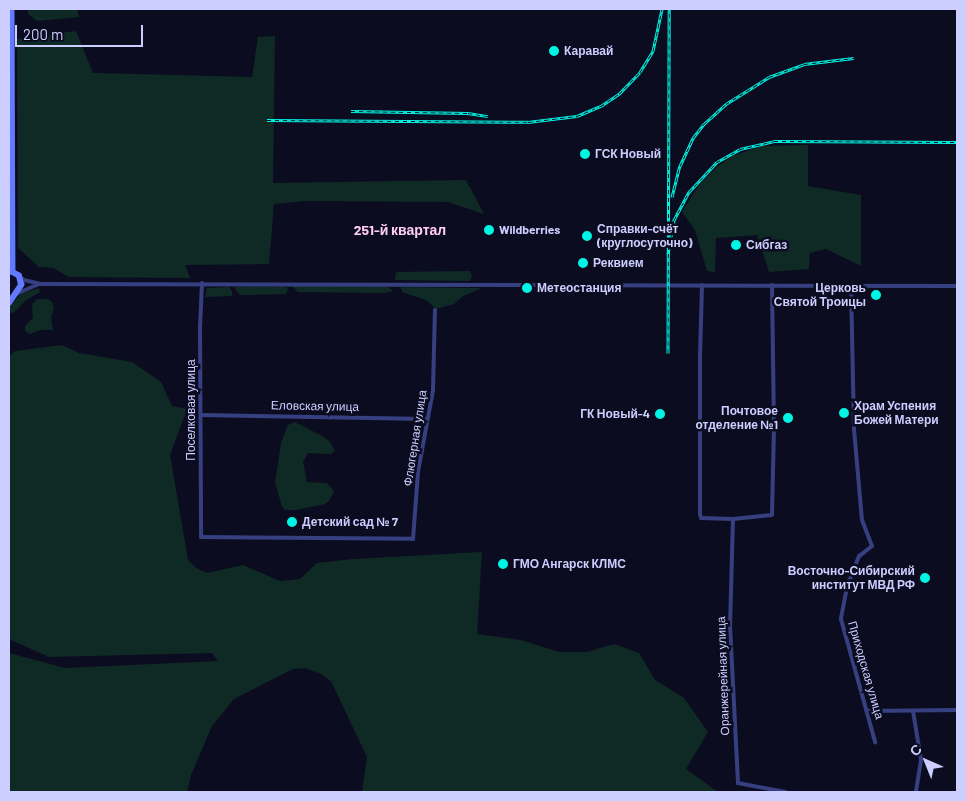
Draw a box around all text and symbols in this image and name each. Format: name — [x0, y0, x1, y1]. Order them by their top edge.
scale bar — [18, 15, 145, 47]
text: 200 m — [23, 25, 63, 43]
place label: Каравай — [564, 44, 613, 58]
marker: Каравай — [548, 45, 560, 57]
place label: ГСК Новый — [595, 147, 661, 161]
marker: ГСК Новый — [579, 148, 591, 160]
district label: 251-й квартал — [354, 222, 446, 238]
place label: Справки-счёт (круглосуточно) — [597, 222, 692, 250]
place label: Wildberries — [499, 223, 560, 237]
marker: Wildberries — [483, 224, 495, 236]
marker: Справки-счёт (круглосуточно) — [581, 230, 593, 242]
place label: Сибгаз — [746, 238, 787, 252]
marker: Сибгаз — [730, 239, 742, 251]
place label: Реквием — [593, 256, 644, 270]
marker: Реквием — [577, 257, 589, 269]
place label: Метеостанция — [537, 281, 621, 295]
place label: Церковь Святой Троицы — [774, 281, 866, 309]
marker: Метеостанция — [521, 282, 533, 294]
marker: Церковь Святой Троицы — [870, 289, 882, 301]
street label: Поселковая улица — [184, 359, 198, 461]
street label: Флюгерная улица — [400, 389, 430, 487]
street label: Еловская улица — [271, 398, 359, 414]
place label: Храм Успения Божей Матери — [854, 399, 939, 427]
place label: Почтовое отделение №1 — [695, 404, 778, 432]
place label: ГК Новый-4 — [580, 407, 650, 421]
marker: Храм Успения Божей Матери — [838, 407, 850, 419]
marker: ГК Новый-4 — [654, 408, 666, 420]
marker: Почтовое отделение №1 — [782, 412, 794, 424]
place label: Детский сад № 7 — [302, 515, 398, 529]
marker: Детский сад № 7 — [286, 516, 298, 528]
place label: ГМО Ангарск КЛМС — [513, 557, 626, 571]
marker: ГМО Ангарск КЛМС — [497, 558, 509, 570]
place label: Восточно-Сибирский институт МВД РФ — [788, 564, 915, 592]
marker: Восточно-Сибирский институт МВД РФ — [919, 572, 931, 584]
street label: Оранжерейная улица — [714, 616, 732, 736]
street label: Приходская улица — [845, 619, 887, 721]
north arrow — [901, 736, 951, 786]
text: С — [906, 740, 925, 759]

